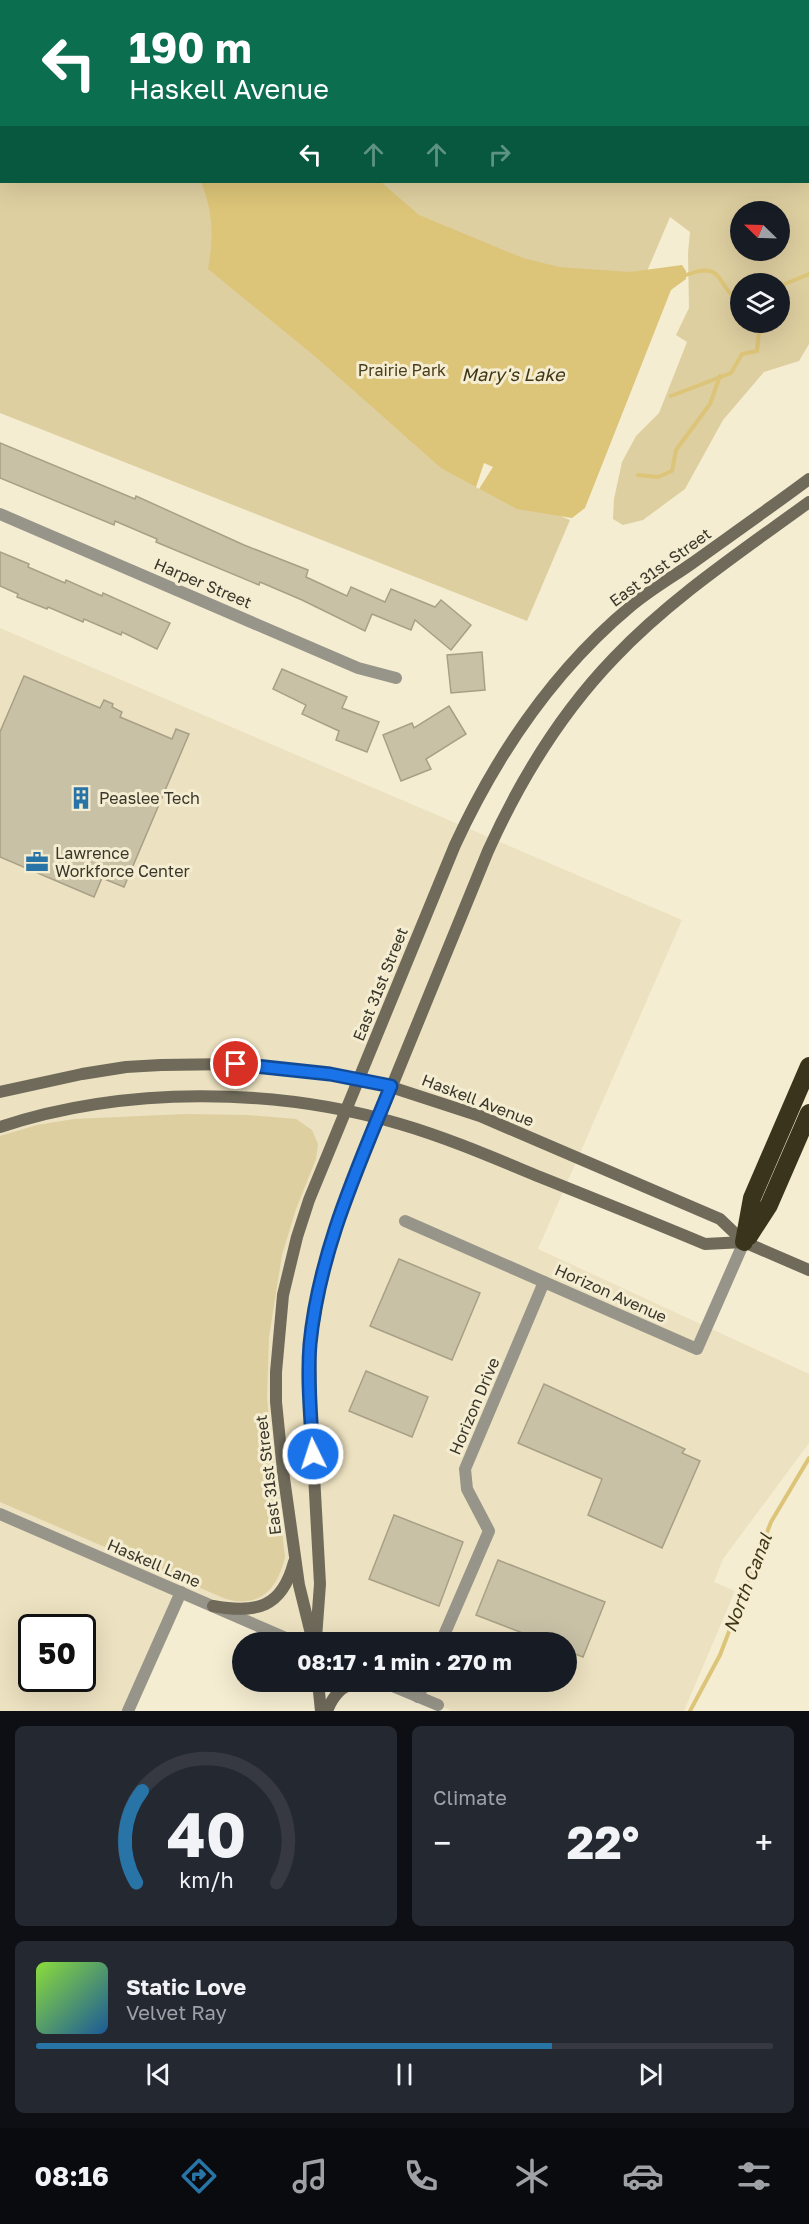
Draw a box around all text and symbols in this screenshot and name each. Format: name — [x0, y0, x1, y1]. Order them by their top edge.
text: 190 m — [129, 22, 252, 72]
icon: left — [30, 24, 108, 102]
text: Haskell Avenue — [129, 73, 329, 105]
icon: left — [294, 138, 327, 171]
icon: ahead — [357, 138, 390, 171]
icon: ahead — [420, 138, 453, 171]
icon: right — [483, 138, 516, 171]
north arrow — [730, 201, 790, 261]
map controls — [730, 201, 790, 333]
button: layers — [730, 273, 790, 333]
park label: Prairie Park — [358, 360, 446, 380]
water label: Mary's Lake — [462, 363, 566, 385]
street label: East 31st Street — [605, 523, 715, 611]
street label: Harper Street — [151, 553, 255, 613]
building icon: Peaslee Tech — [68, 785, 94, 811]
place label: Peaslee Tech — [99, 788, 200, 808]
place label: Lawrence Workforce Center — [55, 843, 190, 881]
office icon: Lawrence Workforce Center — [24, 849, 50, 875]
street label: East 31st Street — [348, 924, 412, 1044]
pin — [210, 1038, 261, 1089]
icon: arrive — [219, 1047, 252, 1080]
street label: Haskell Avenue — [419, 1069, 537, 1131]
street label: Horizon Avenue — [552, 1259, 670, 1327]
street label: Horizon Drive — [445, 1354, 503, 1458]
street label: East 31st Street — [251, 1414, 285, 1536]
position arrow — [281, 1422, 345, 1486]
water label: North Canal — [718, 1529, 776, 1635]
street label: Haskell Lane — [104, 1534, 204, 1592]
speed limit sign: 50 — [18, 1614, 96, 1692]
text: 08:17 · 1 min · 270 m — [297, 1648, 512, 1675]
text: Climate — [433, 1785, 507, 1809]
text: 40 — [166, 1796, 246, 1871]
text: 22° — [567, 1815, 639, 1869]
text: − — [433, 1823, 451, 1862]
text: + — [755, 1823, 773, 1862]
text: km/h — [179, 1867, 233, 1893]
text: Static Love — [126, 1973, 246, 2000]
text: Velvet Ray — [126, 2000, 227, 2024]
icon: previous — [142, 2058, 175, 2091]
icon: pause — [388, 2058, 421, 2091]
icon: next — [634, 2058, 667, 2091]
icon: directions — [178, 2155, 220, 2197]
icon: music — [289, 2155, 331, 2197]
icon: phone — [400, 2155, 442, 2197]
icon: climate — [511, 2155, 553, 2197]
icon: car — [622, 2155, 664, 2197]
icon: filters — [733, 2155, 775, 2197]
text: 08:16 — [34, 2160, 109, 2192]

